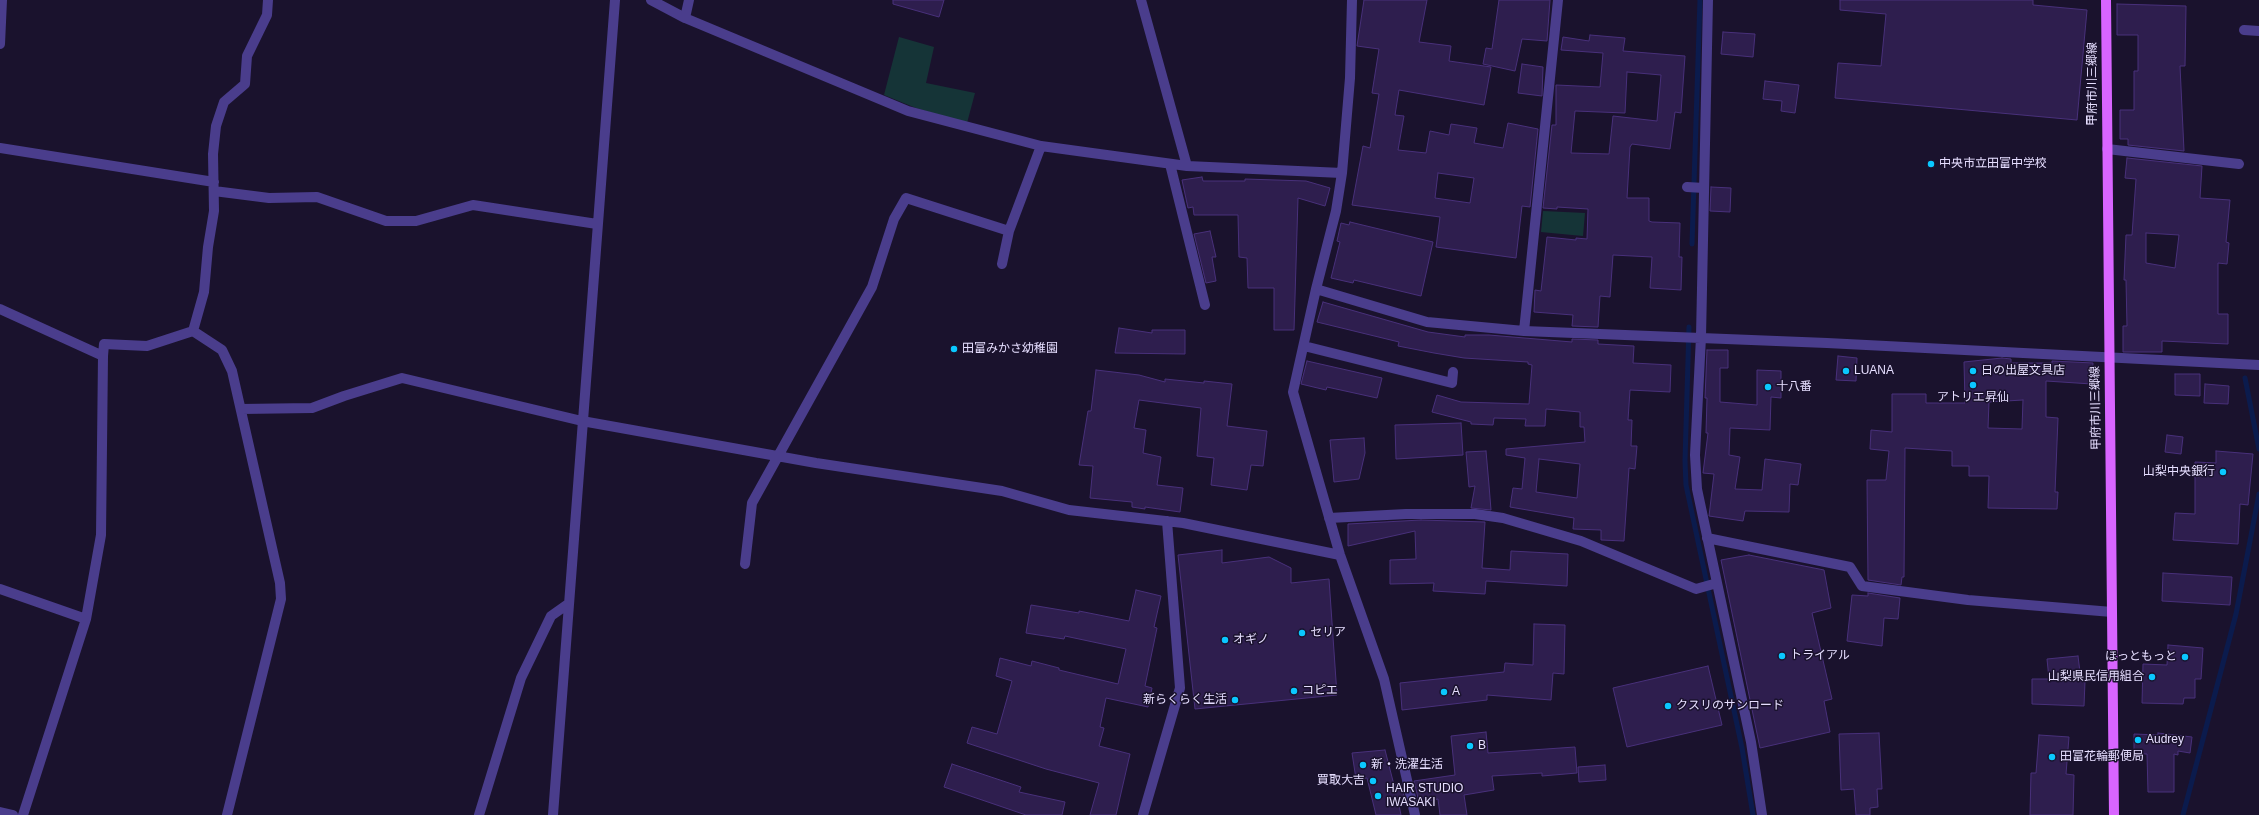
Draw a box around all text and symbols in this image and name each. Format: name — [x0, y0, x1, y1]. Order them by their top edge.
street label: 甲府市川三郷線 — [2086, 42, 2100, 126]
place label: 中央市立田富中学校 — [1939, 157, 2047, 171]
marker: 中央市立田富中学校 — [1926, 159, 1936, 169]
place label: 田富みかさ幼稚園 — [962, 342, 1058, 356]
marker: 田富みかさ幼稚園 — [949, 344, 959, 354]
place label: LUANA — [1854, 364, 1894, 378]
place label: 日の出屋文具店 — [1981, 364, 2065, 378]
marker: LUANA — [1841, 366, 1851, 376]
marker: 日の出屋文具店 — [1968, 366, 1978, 376]
street label: 甲府市川三郷線 — [2088, 366, 2104, 450]
place label: 十八番 — [1776, 380, 1812, 394]
marker: アトリエ昇仙 — [1968, 380, 1978, 390]
marker: 十八番 — [1763, 382, 1773, 392]
place label: アトリエ昇仙 — [1937, 391, 2009, 405]
place label: 山梨中央銀行 — [2143, 465, 2215, 479]
marker: 山梨中央銀行 — [2218, 467, 2228, 477]
place label: セリア — [1310, 626, 1346, 640]
marker: セリア — [1297, 628, 1307, 638]
place label: オギノ — [1233, 633, 1269, 647]
marker: オギノ — [1220, 635, 1230, 645]
place label: トライアル — [1790, 649, 1850, 663]
place label: ほっともっと — [2105, 650, 2177, 664]
marker: トライアル — [1777, 651, 1787, 661]
marker: ほっともっと — [2180, 652, 2190, 662]
place label: 山梨県民信用組合 — [2048, 670, 2144, 684]
marker: 山梨県民信用組合 — [2147, 672, 2157, 682]
place label: コピエ — [1302, 684, 1338, 698]
place label: A — [1452, 685, 1460, 699]
marker: コピエ — [1289, 686, 1299, 696]
marker: A — [1439, 687, 1449, 697]
place label: 新らくらく生活 — [1143, 693, 1227, 707]
marker: 新らくらく生活 — [1230, 695, 1240, 705]
place label: クスリのサンロード — [1676, 699, 1784, 713]
marker: クスリのサンロード — [1663, 701, 1673, 711]
place label: Audrey — [2146, 733, 2184, 747]
marker: Audrey — [2133, 735, 2143, 745]
place label: B — [1478, 739, 1486, 753]
marker: B — [1465, 741, 1475, 751]
place label: 田富花輪郵便局 — [2060, 750, 2144, 764]
marker: 田富花輪郵便局 — [2047, 752, 2057, 762]
place label: 新・洗濯生活 — [1371, 758, 1443, 772]
marker: 新・洗濯生活 — [1358, 760, 1368, 770]
place label: 買取大吉 — [1317, 774, 1365, 788]
marker: 買取大吉 — [1368, 776, 1378, 786]
place label: HAIR STUDIO IWASAKI — [1386, 782, 1463, 810]
marker: HAIR STUDIO IWASAKI — [1373, 791, 1383, 801]

